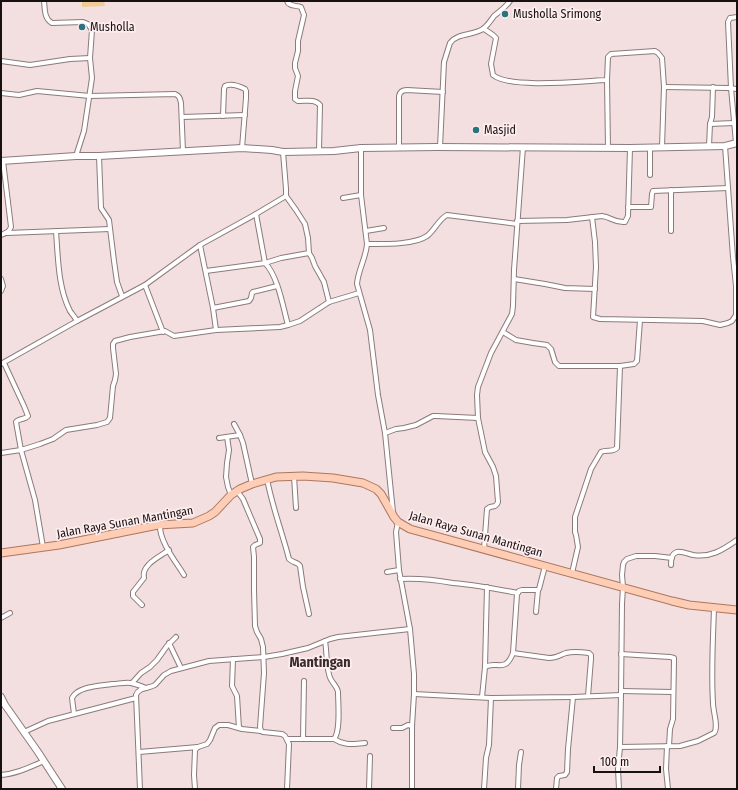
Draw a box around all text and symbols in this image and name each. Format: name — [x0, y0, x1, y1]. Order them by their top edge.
place label: Musholla Srimong — [513, 7, 602, 21]
marker: Musholla Srimong — [500, 9, 510, 19]
place label: Musholla — [90, 20, 135, 34]
marker: Musholla — [77, 22, 87, 32]
place label: Masjid — [484, 123, 516, 137]
marker: Masjid — [471, 125, 481, 135]
street label: Jalan Raya Sunan Mantingan — [56, 503, 194, 541]
street label: Jalan Raya Sunan Mantingan — [408, 508, 544, 560]
district label: Mantingan — [289, 654, 351, 671]
scale bar — [594, 748, 660, 774]
text: 100 m — [600, 755, 629, 769]

